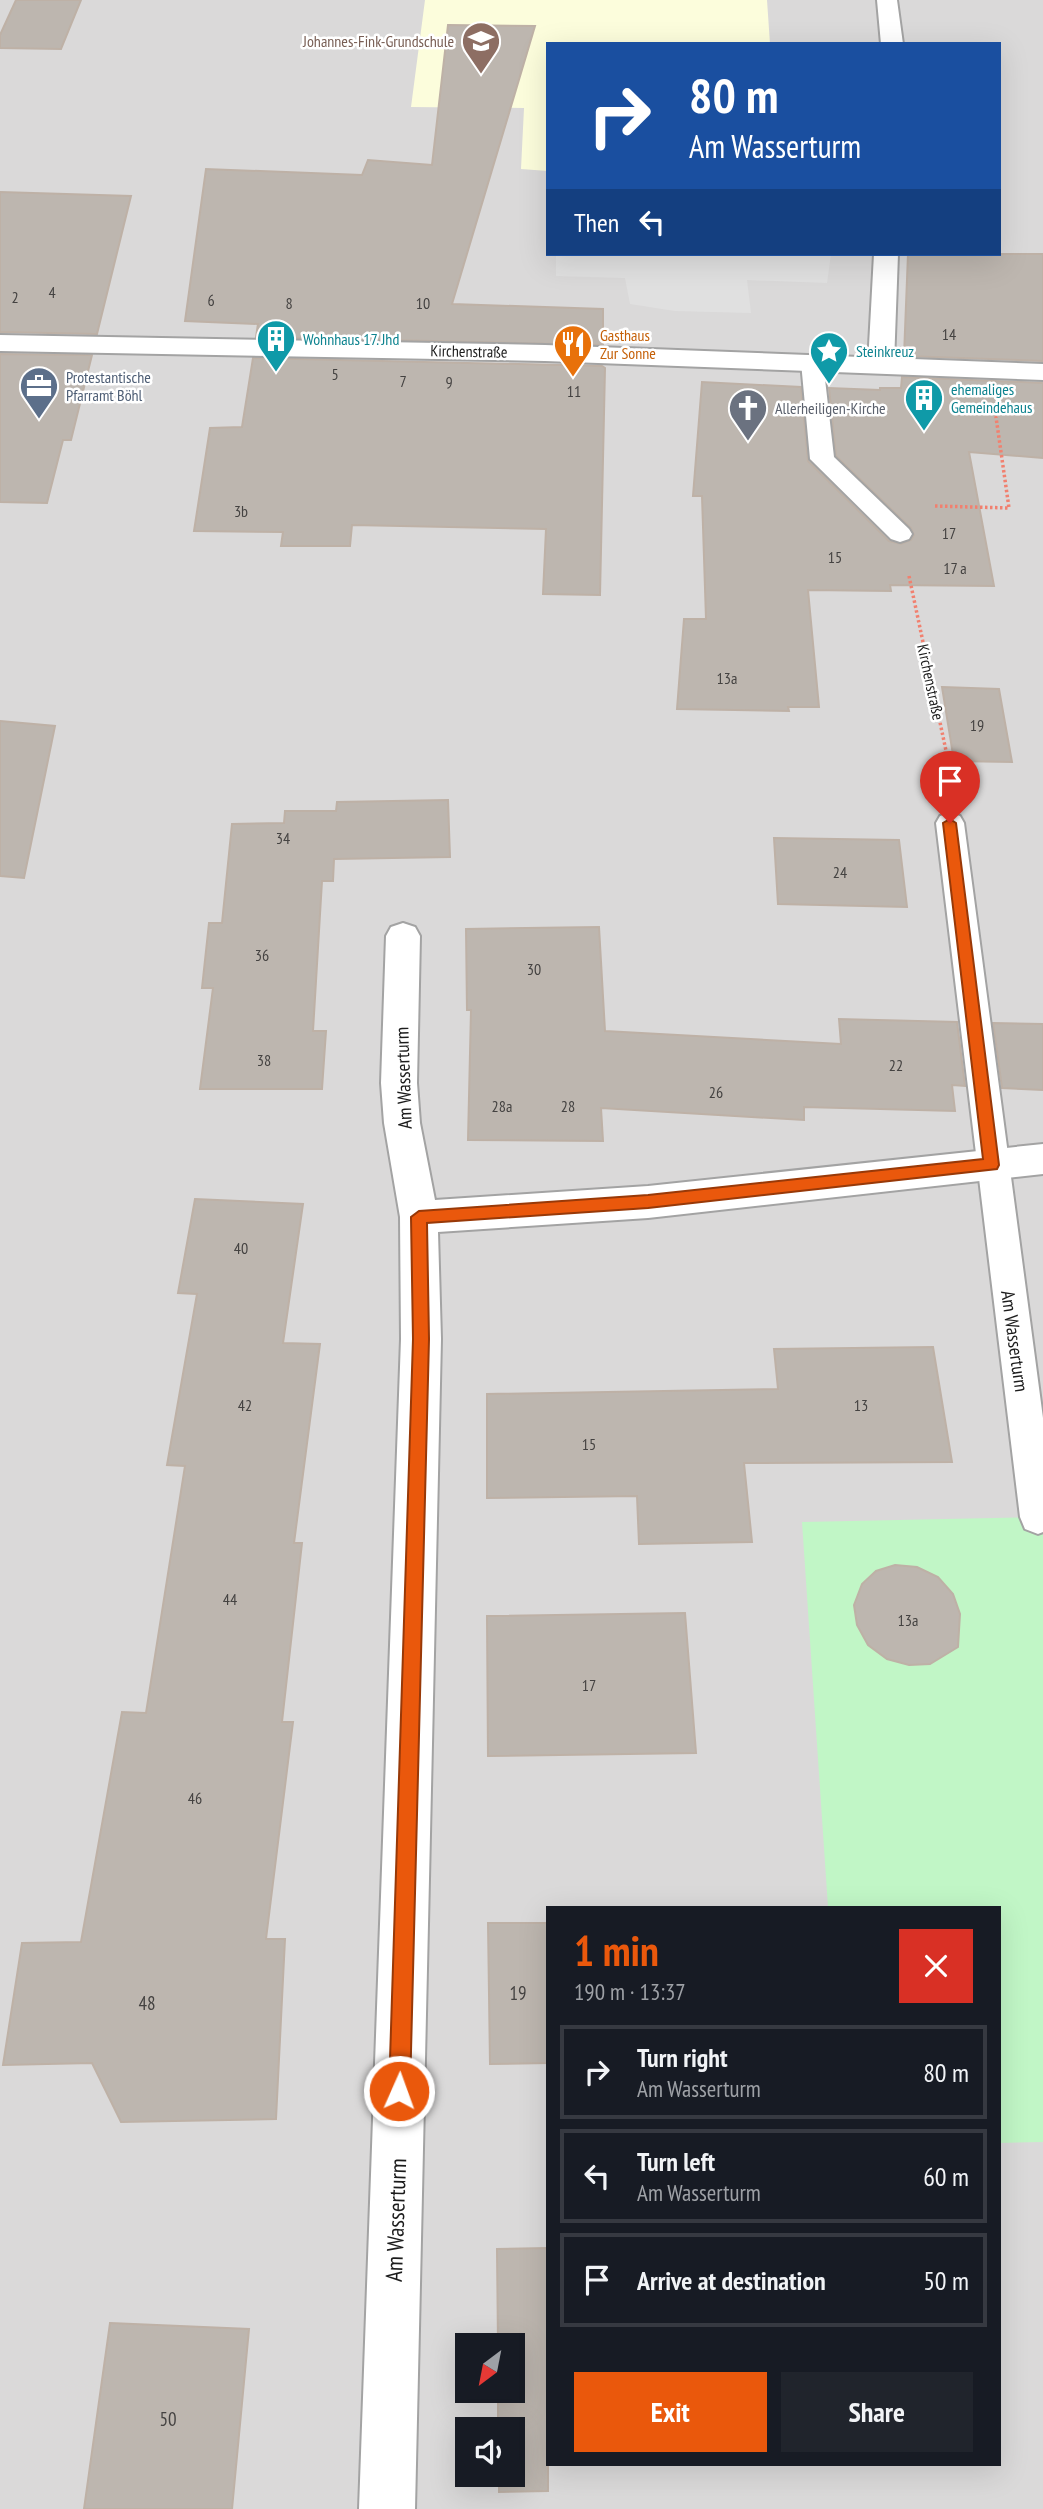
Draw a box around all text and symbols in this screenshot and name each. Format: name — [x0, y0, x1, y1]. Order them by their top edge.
school or university icon: Johannes-Fink-Grundschule — [460, 20, 502, 75]
place label: Johannes-Fink-Grundschule — [302, 31, 454, 51]
text: 80 m — [689, 63, 778, 127]
icon: right — [574, 70, 665, 161]
text: Am Wasserturm — [689, 125, 861, 167]
icon: left — [633, 203, 671, 241]
text: Then — [574, 206, 619, 239]
house number: 4 — [48, 282, 56, 302]
house number: 2 — [11, 287, 19, 307]
house number: 6 — [207, 290, 215, 310]
house number: 8 — [285, 293, 293, 313]
house number: 10 — [416, 293, 430, 313]
building icon: Wohnhaus 17. Jhd — [255, 318, 297, 373]
restaurant icon: Gasthaus Zur Sonne — [552, 323, 594, 378]
house number: 14 — [942, 324, 956, 344]
place label: Gasthaus Zur Sonne — [600, 325, 656, 363]
place label: Wohnhaus 17. Jhd — [303, 329, 399, 349]
place icon: Steinkreuz — [808, 330, 850, 385]
street label: Kirchenstraße — [430, 340, 508, 362]
place label: Steinkreuz — [856, 341, 914, 361]
house number: 5 — [331, 364, 339, 384]
office icon: Protestantische Pfarramt Böhl — [18, 365, 60, 420]
place label: Protestantische Pfarramt Böhl — [66, 367, 151, 405]
house number: 7 — [399, 371, 407, 391]
house number: 9 — [445, 372, 453, 392]
building icon: ehemaliges Gemeindehaus — [903, 377, 945, 432]
place label: ehemaliges Gemeindehaus — [951, 379, 1032, 417]
house number: 11 — [567, 381, 581, 401]
church icon: Allerheiligen-Kirche — [727, 387, 769, 442]
place label: Allerheiligen-Kirche — [775, 398, 886, 418]
house number: 3b — [234, 501, 248, 521]
house number: 17 — [942, 523, 956, 543]
house number: 15 — [828, 547, 842, 567]
house number: 17 a — [943, 558, 967, 578]
street label: Kirchenstraße — [913, 642, 949, 722]
house number: 13a — [717, 668, 737, 688]
house number: 19 — [970, 715, 984, 735]
pin — [920, 751, 980, 823]
icon: arrive — [931, 762, 969, 800]
house number: 34 — [276, 828, 290, 848]
house number: 24 — [833, 862, 847, 882]
house number: 36 — [255, 945, 269, 965]
house number: 30 — [527, 959, 541, 979]
street label: Am Wasserturm — [389, 1027, 417, 1129]
house number: 38 — [257, 1050, 271, 1070]
house number: 22 — [889, 1055, 903, 1075]
house number: 26 — [709, 1082, 723, 1102]
house number: 28a — [492, 1096, 512, 1116]
house number: 28 — [561, 1096, 575, 1116]
house number: 40 — [234, 1238, 248, 1258]
street label: Am Wasserturm — [996, 1289, 1034, 1393]
house number: 42 — [238, 1395, 252, 1415]
house number: 13 — [854, 1395, 868, 1415]
house number: 15 — [582, 1434, 596, 1454]
house number: 44 — [223, 1589, 237, 1609]
house number: 13a — [898, 1610, 918, 1630]
house number: 17 — [582, 1675, 596, 1695]
house number: 46 — [188, 1788, 202, 1808]
text: 1 min — [574, 1923, 659, 1978]
button: close — [899, 1929, 973, 2003]
text: 190 m · 13:37 — [574, 1977, 686, 2006]
house number: 19 — [509, 1981, 527, 2005]
house number: 48 — [138, 1991, 156, 2015]
text: Turn right — [637, 2041, 728, 2074]
icon: right — [578, 2053, 616, 2091]
position arrow — [362, 2054, 436, 2128]
text: 80 m — [923, 2056, 969, 2089]
text: Am Wasserturm — [637, 2074, 761, 2103]
text: Turn left — [637, 2145, 715, 2178]
icon: left — [578, 2157, 616, 2195]
street label: Am Wasserturm — [379, 2158, 412, 2282]
text: 60 m — [923, 2160, 969, 2193]
text: Am Wasserturm — [637, 2178, 761, 2207]
icon: arrive — [578, 2261, 616, 2299]
text: Arrive at destination — [637, 2264, 826, 2297]
text: 50 m — [923, 2264, 969, 2297]
north arrow — [455, 2333, 525, 2403]
map controls — [455, 2333, 525, 2487]
button: Exit — [574, 2372, 767, 2452]
button: Share — [781, 2372, 973, 2452]
house number: 50 — [159, 2407, 177, 2431]
button: sound — [455, 2417, 525, 2487]

